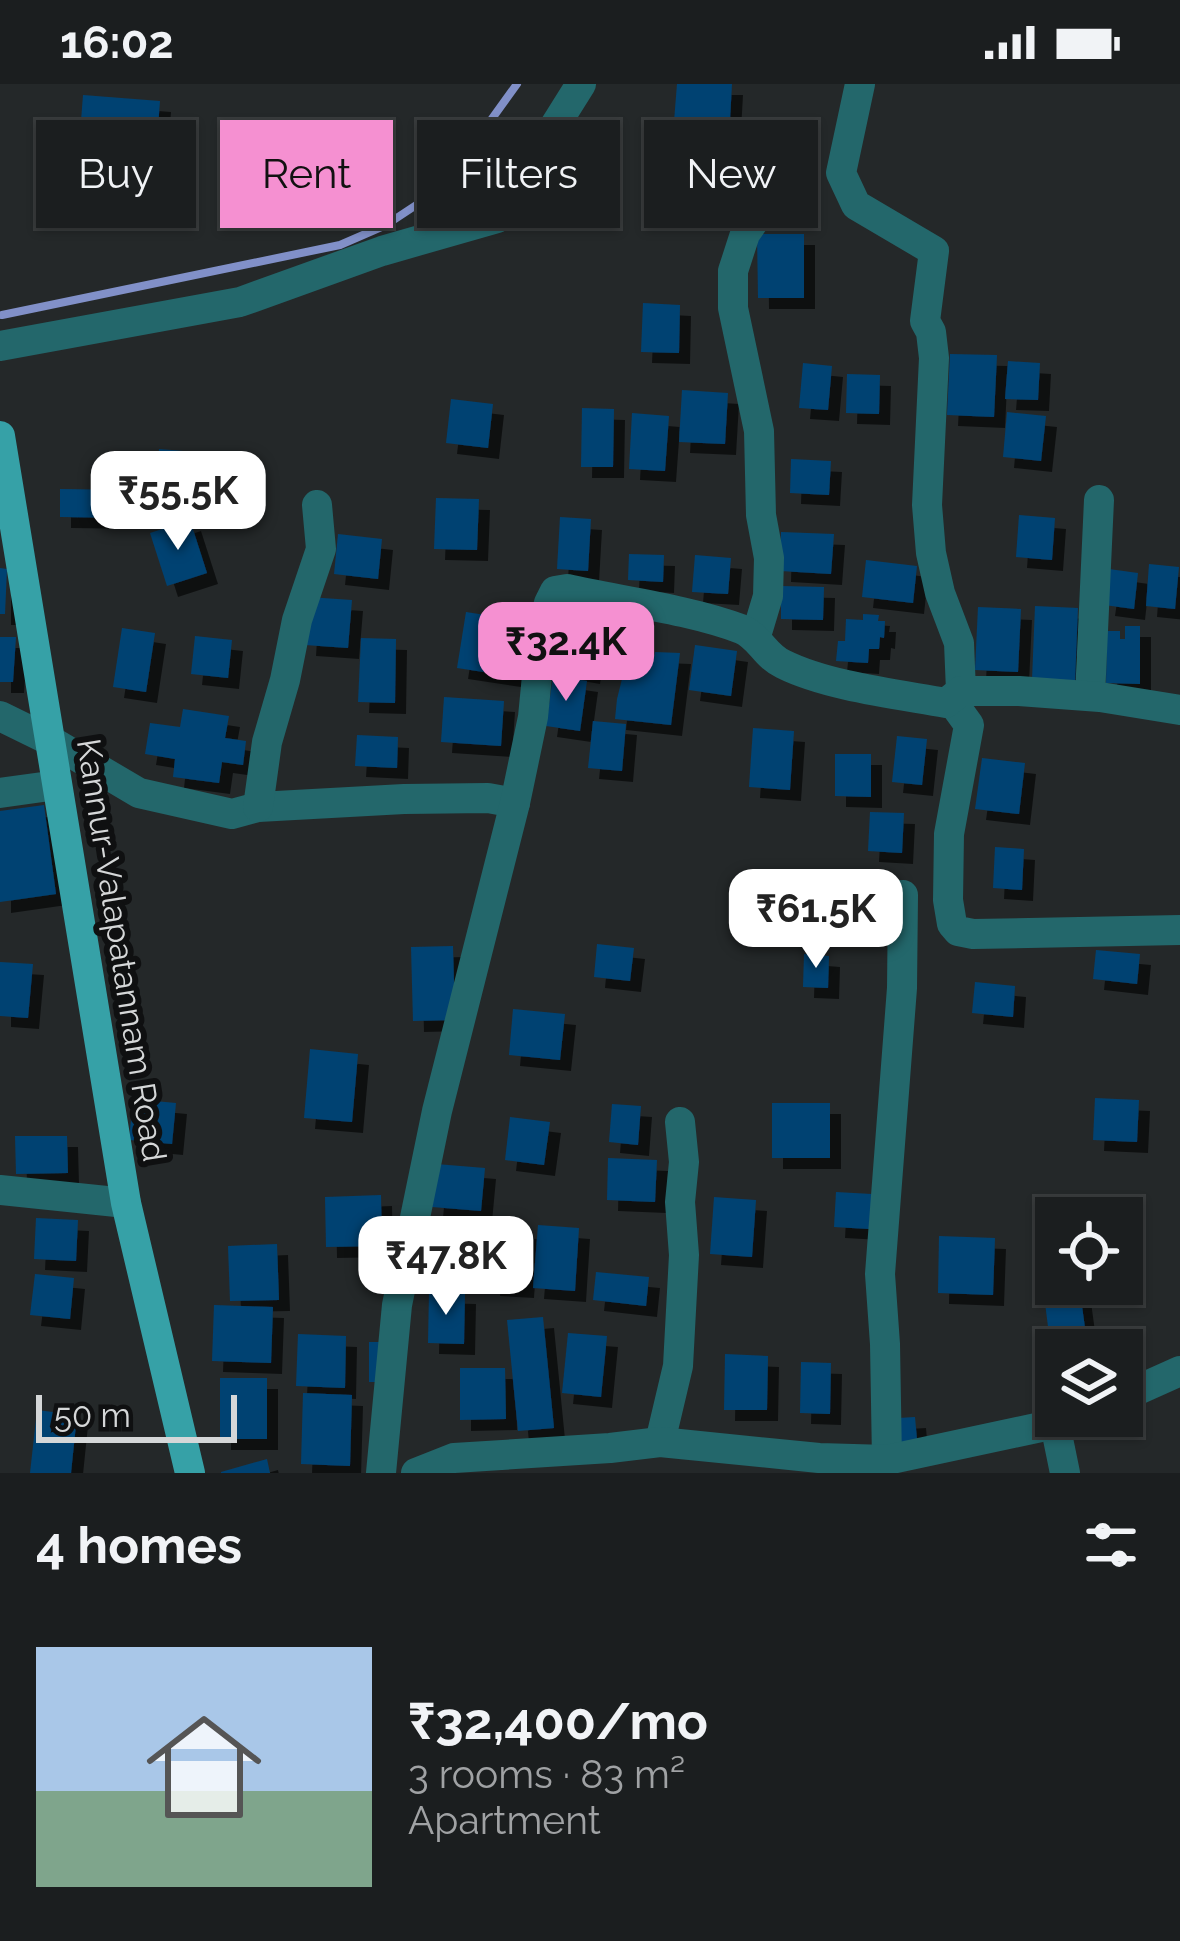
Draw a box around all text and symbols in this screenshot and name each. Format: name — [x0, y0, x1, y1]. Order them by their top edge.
text: 16:02 — [60, 16, 174, 69]
chip: Buy — [36, 120, 196, 228]
chip: Rent — [220, 120, 393, 228]
chip: Filters — [417, 120, 620, 228]
chip: New — [644, 120, 818, 228]
pin: ₹55.5K — [80, 451, 276, 553]
text: ₹55.5K — [118, 467, 238, 513]
pin: ₹32.4K — [468, 602, 664, 704]
text: ₹32.4K — [505, 618, 627, 664]
street label: Kannur-Valapatannam Road — [69, 736, 174, 1164]
pin: ₹61.5K — [718, 869, 914, 971]
text: ₹61.5K — [756, 885, 876, 931]
map controls — [1035, 1197, 1143, 1437]
button: locate — [1035, 1197, 1143, 1305]
pin: ₹47.8K — [348, 1216, 544, 1318]
text: ₹47.8K — [385, 1232, 507, 1278]
button: layers — [1035, 1329, 1143, 1437]
scale bar — [36, 1389, 237, 1442]
text: 50 m — [54, 1396, 131, 1435]
icon: filters — [1078, 1512, 1144, 1578]
text: 4 homes — [36, 1515, 242, 1575]
text: ₹32,400/mo — [408, 1691, 708, 1751]
icon: home — [132, 1695, 276, 1839]
text: 3 rooms · 83 m² — [408, 1751, 685, 1797]
text: Apartment — [408, 1797, 601, 1843]

